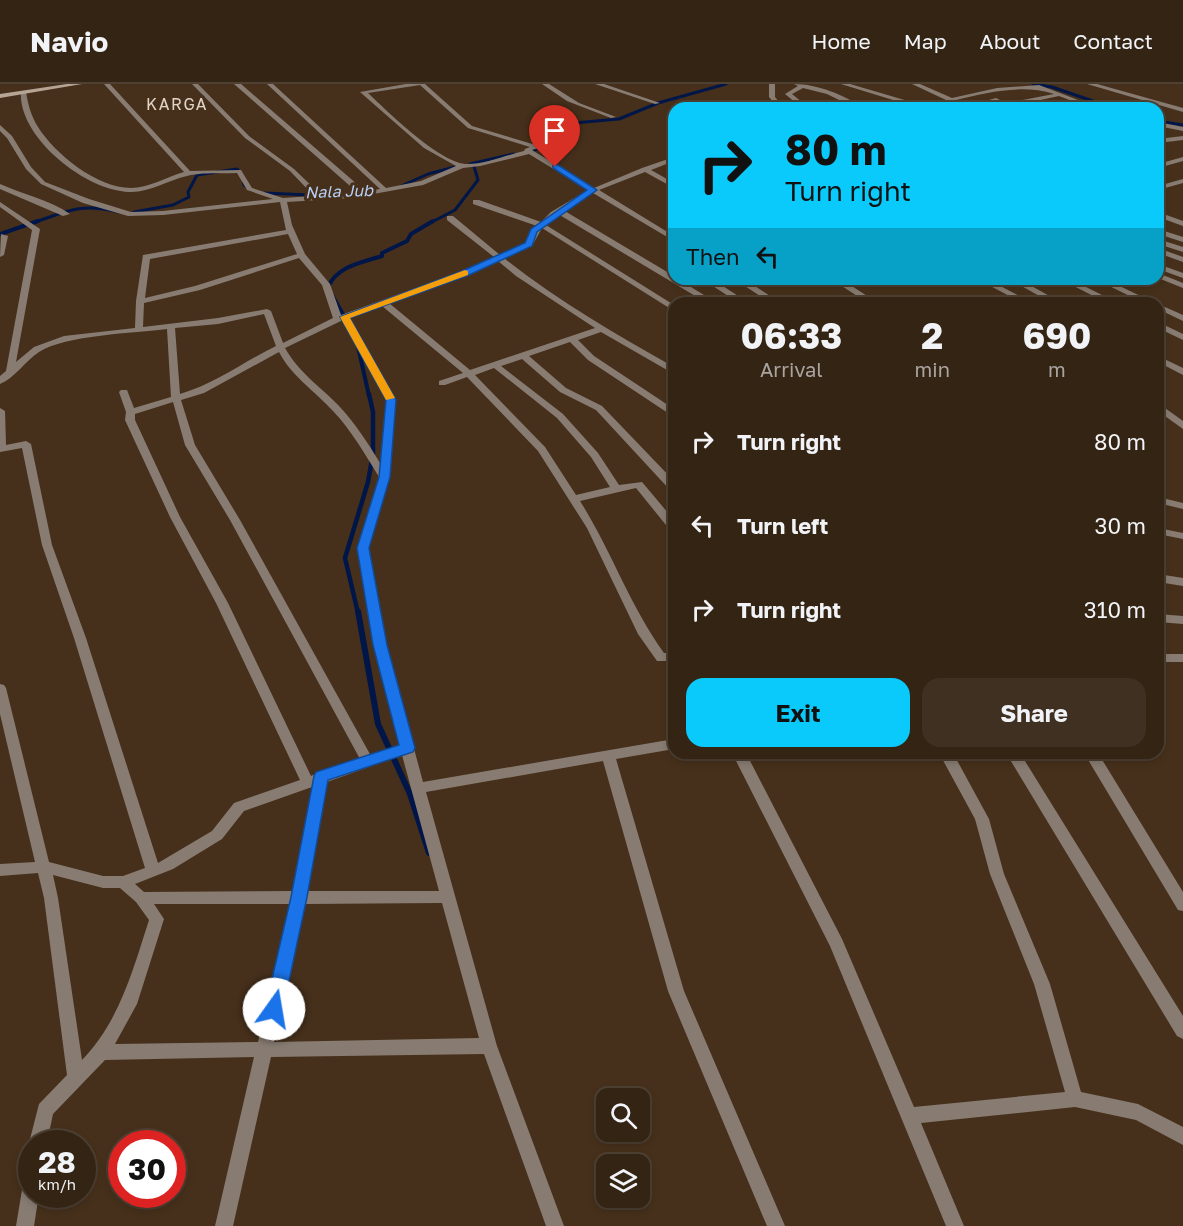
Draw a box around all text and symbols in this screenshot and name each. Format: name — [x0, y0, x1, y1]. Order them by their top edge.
text: Navio — [30, 25, 108, 58]
text: Home — [811, 28, 871, 54]
text: Map — [904, 28, 947, 54]
text: About — [980, 28, 1040, 54]
text: Contact — [1073, 28, 1153, 54]
district label: KARGA — [146, 94, 208, 114]
pin — [529, 105, 580, 167]
icon: arrive — [538, 114, 571, 147]
text: 80 m — [785, 124, 886, 174]
icon: right — [686, 126, 764, 204]
text: Turn right — [785, 175, 911, 207]
water label: Nala Jub — [305, 180, 374, 202]
icon: left — [751, 240, 784, 273]
text: Then — [686, 243, 739, 270]
text: 06:33 — [740, 314, 842, 357]
text: 2 — [921, 314, 943, 357]
text: 690 — [1022, 314, 1092, 357]
text: Arrival — [760, 357, 823, 381]
text: min — [915, 357, 950, 381]
text: m — [1048, 357, 1066, 381]
icon: right — [686, 425, 719, 458]
text: Turn right — [737, 428, 841, 455]
text: 80 m — [1094, 428, 1146, 455]
icon: left — [686, 509, 719, 542]
text: Turn left — [737, 512, 828, 539]
text: 30 m — [1095, 512, 1146, 539]
icon: right — [686, 593, 719, 626]
text: Turn right — [737, 596, 841, 623]
text: 310 m — [1084, 596, 1146, 623]
button: Exit — [686, 678, 910, 747]
button: Share — [922, 678, 1146, 747]
position arrow — [242, 977, 306, 1041]
map controls — [596, 1088, 650, 1208]
button: search — [596, 1088, 650, 1142]
speed limit sign: 30 — [108, 1130, 186, 1208]
text: 28 — [38, 1144, 76, 1180]
button: layers — [596, 1154, 650, 1208]
text: km/h — [38, 1175, 76, 1193]

